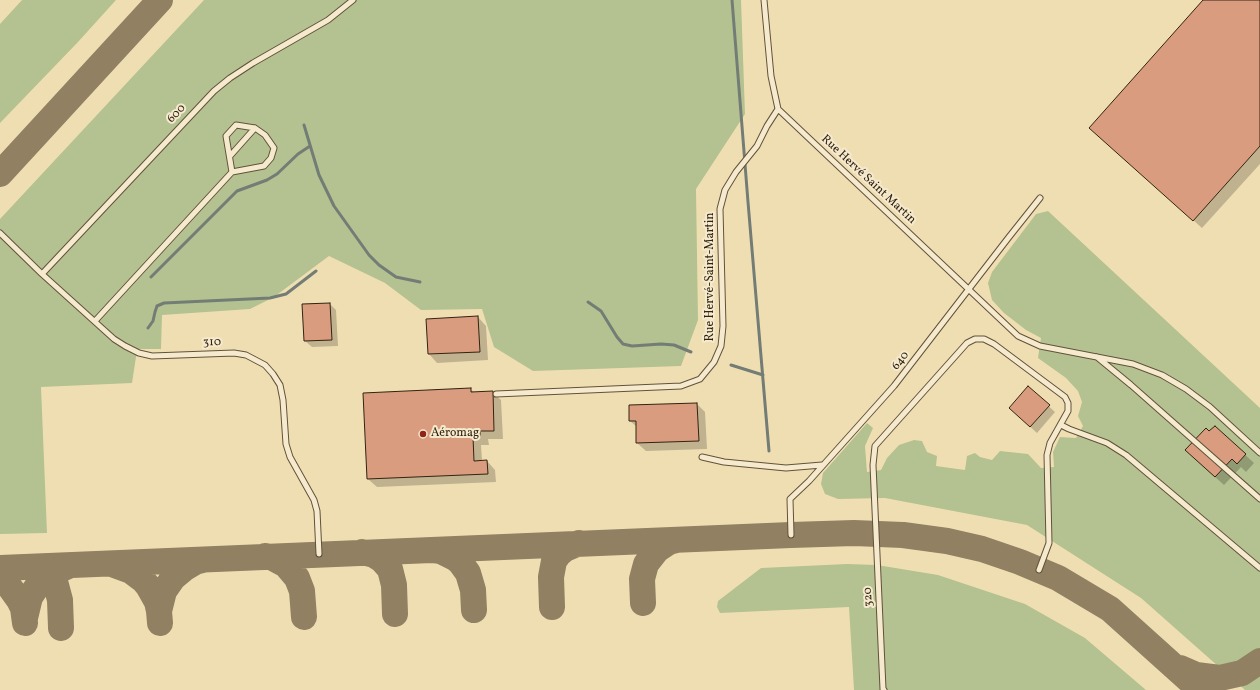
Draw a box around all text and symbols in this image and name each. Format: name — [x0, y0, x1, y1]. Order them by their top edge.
street label: 600 — [165, 102, 189, 126]
street label: Rue Hervé Saint Martin — [818, 132, 918, 228]
street label: Rue Hervé-Saint-Martin — [704, 212, 718, 342]
street label: 310 — [203, 335, 221, 351]
street label: 640 — [889, 349, 913, 373]
place label: Aéromag — [431, 427, 479, 441]
marker: Aéromag — [418, 429, 428, 439]
street label: 320 — [861, 587, 877, 607]

